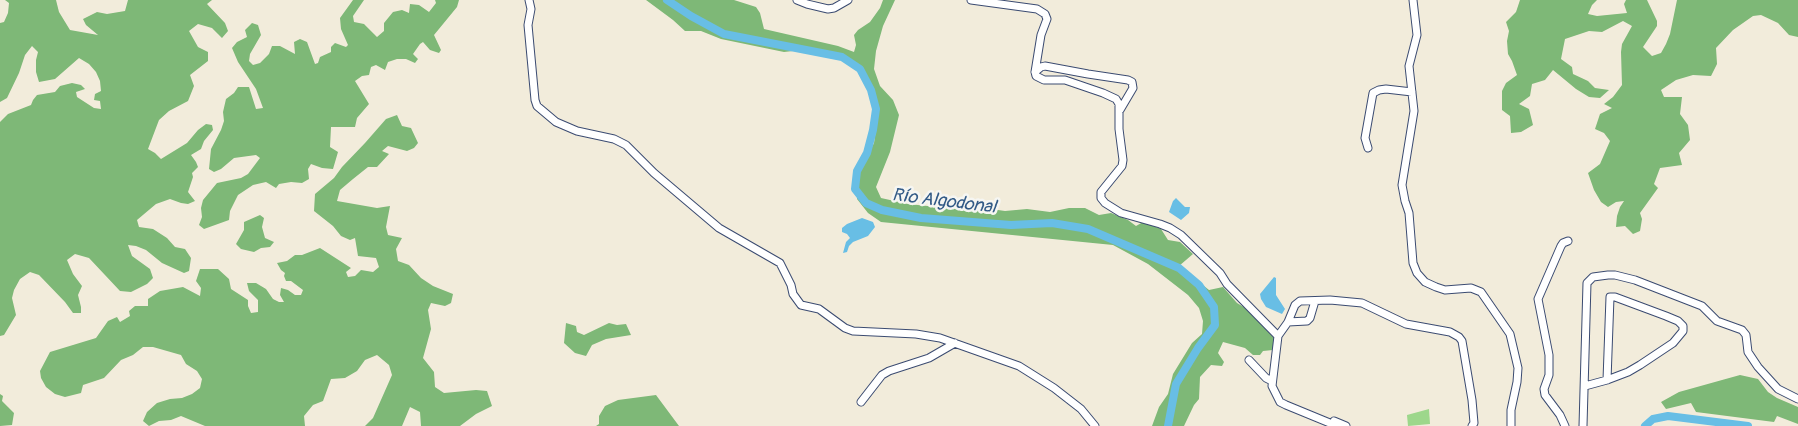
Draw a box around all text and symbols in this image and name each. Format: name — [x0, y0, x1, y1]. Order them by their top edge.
water label: Río Algodonal — [891, 185, 997, 219]

